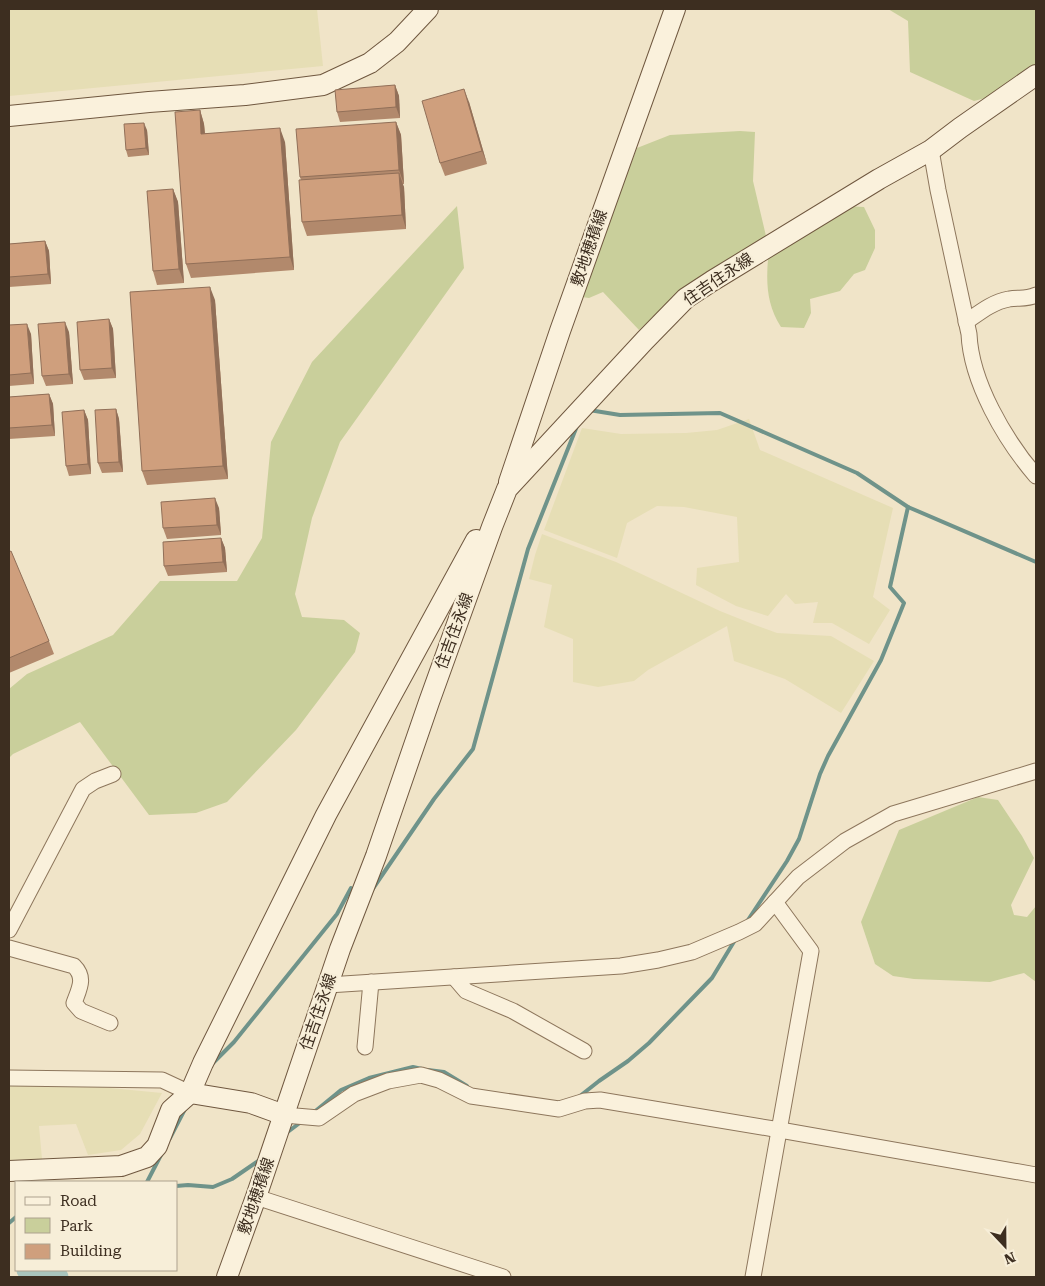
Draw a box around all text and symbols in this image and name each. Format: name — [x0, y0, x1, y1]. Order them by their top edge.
street label: 敷地穂積線 — [567, 207, 611, 289]
street label: 住吉住永線 — [680, 249, 756, 309]
street label: 住吉住永線 — [431, 590, 477, 672]
street label: 住吉住永線 — [296, 971, 340, 1053]
street label: 敷地穂積線 — [234, 1155, 278, 1237]
legend — [15, 1181, 178, 1271]
text: Road — [60, 1192, 97, 1210]
text: Park — [60, 1217, 94, 1235]
north arrow — [980, 1221, 1030, 1271]
text: Building — [60, 1242, 122, 1260]
text: N — [1002, 1249, 1018, 1268]

